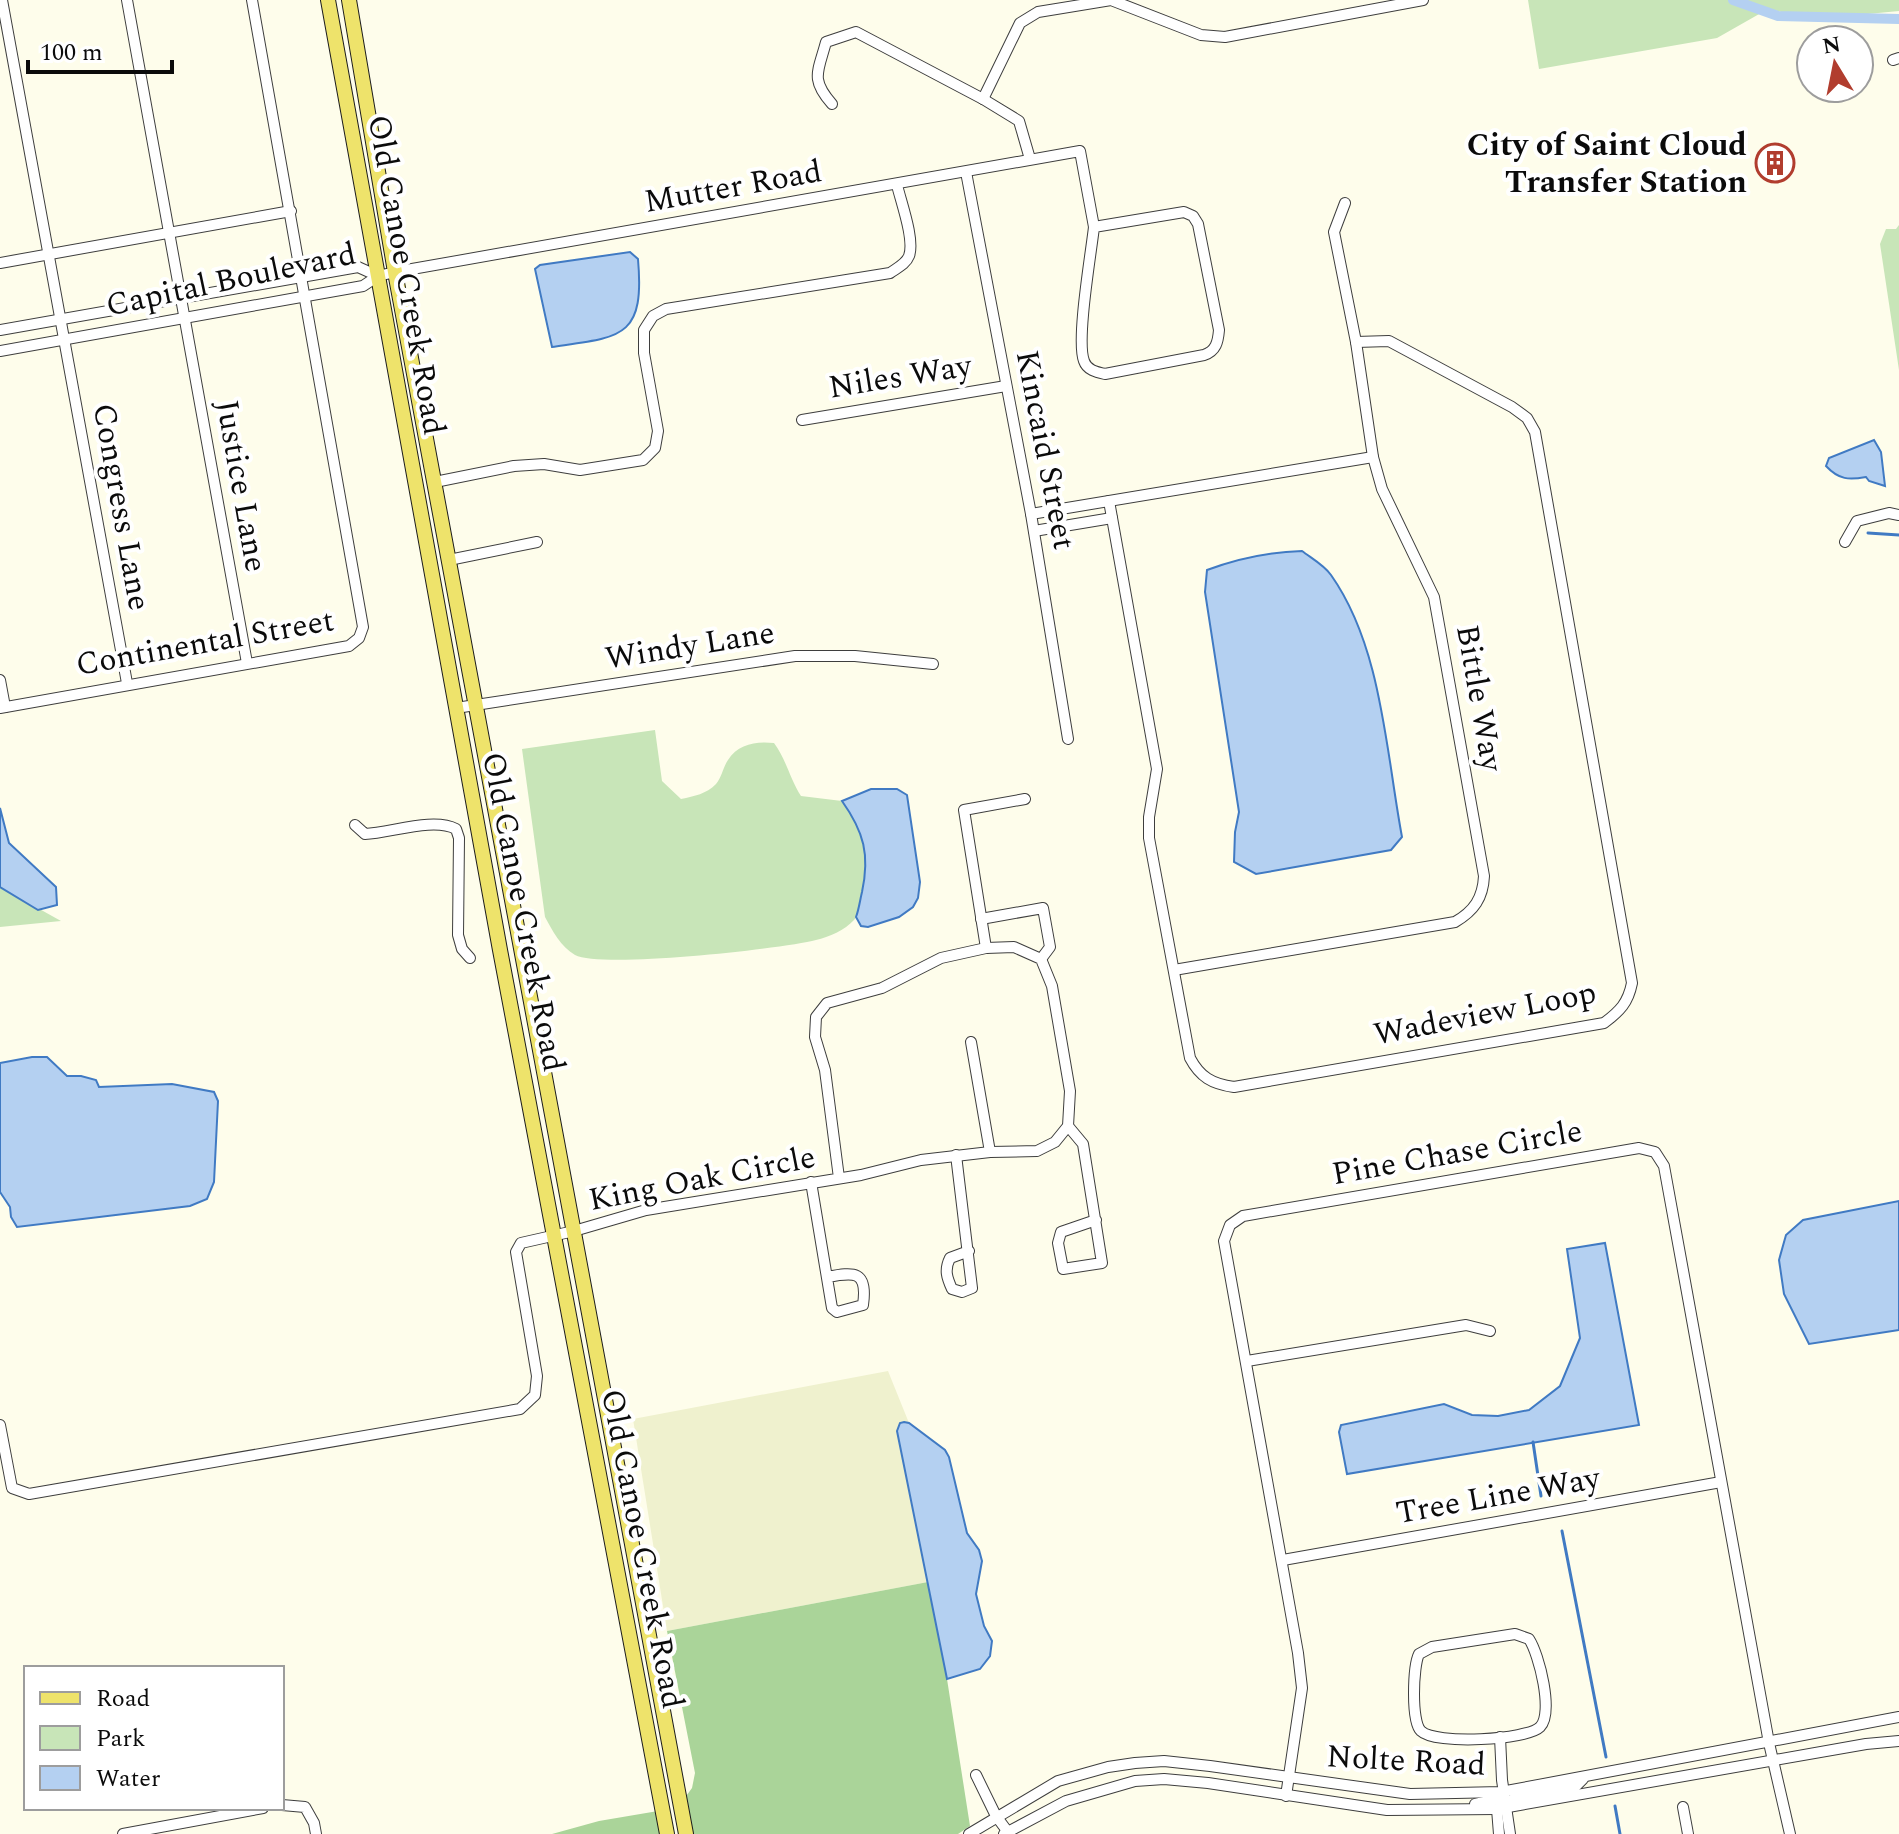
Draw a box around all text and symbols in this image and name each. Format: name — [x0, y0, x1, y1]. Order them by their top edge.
scale bar — [28, 24, 172, 74]
north arrow — [1795, 24, 1875, 104]
text: N — [1820, 28, 1844, 64]
text: 100 m — [40, 35, 103, 71]
street label: Old Canoe Creek Road — [354, 111, 458, 439]
place label: City of Saint Cloud Transfer Station — [1467, 121, 1747, 207]
building icon: City of Saint Cloud Transfer Station — [1754, 142, 1796, 184]
street label: Mutter Road — [640, 147, 826, 227]
street label: Capital Boulevard — [101, 230, 361, 330]
street label: Niles Way — [825, 341, 977, 412]
street label: Kincaid Street — [1002, 346, 1088, 554]
street label: Justice Lane — [202, 396, 280, 576]
street label: Congress Lane — [79, 400, 163, 614]
street label: Continental Street — [72, 596, 338, 690]
street label: Windy Lane — [602, 608, 778, 684]
street label: Bittle Way — [1442, 621, 1516, 777]
street label: Old Canoe Creek Road — [468, 748, 578, 1076]
street label: Wadeview Loop — [1369, 968, 1601, 1060]
street label: Pine Chase Circle — [1328, 1107, 1586, 1199]
street label: King Oak Circle — [584, 1133, 820, 1225]
street label: Old Canoe Creek Road — [587, 1385, 697, 1713]
street label: Tree Line Way — [1392, 1454, 1605, 1538]
legend — [24, 1666, 284, 1810]
text: Road — [96, 1681, 150, 1717]
text: Park — [96, 1721, 146, 1757]
street label: Nolte Road — [1325, 1732, 1487, 1790]
text: Water — [96, 1761, 160, 1797]

